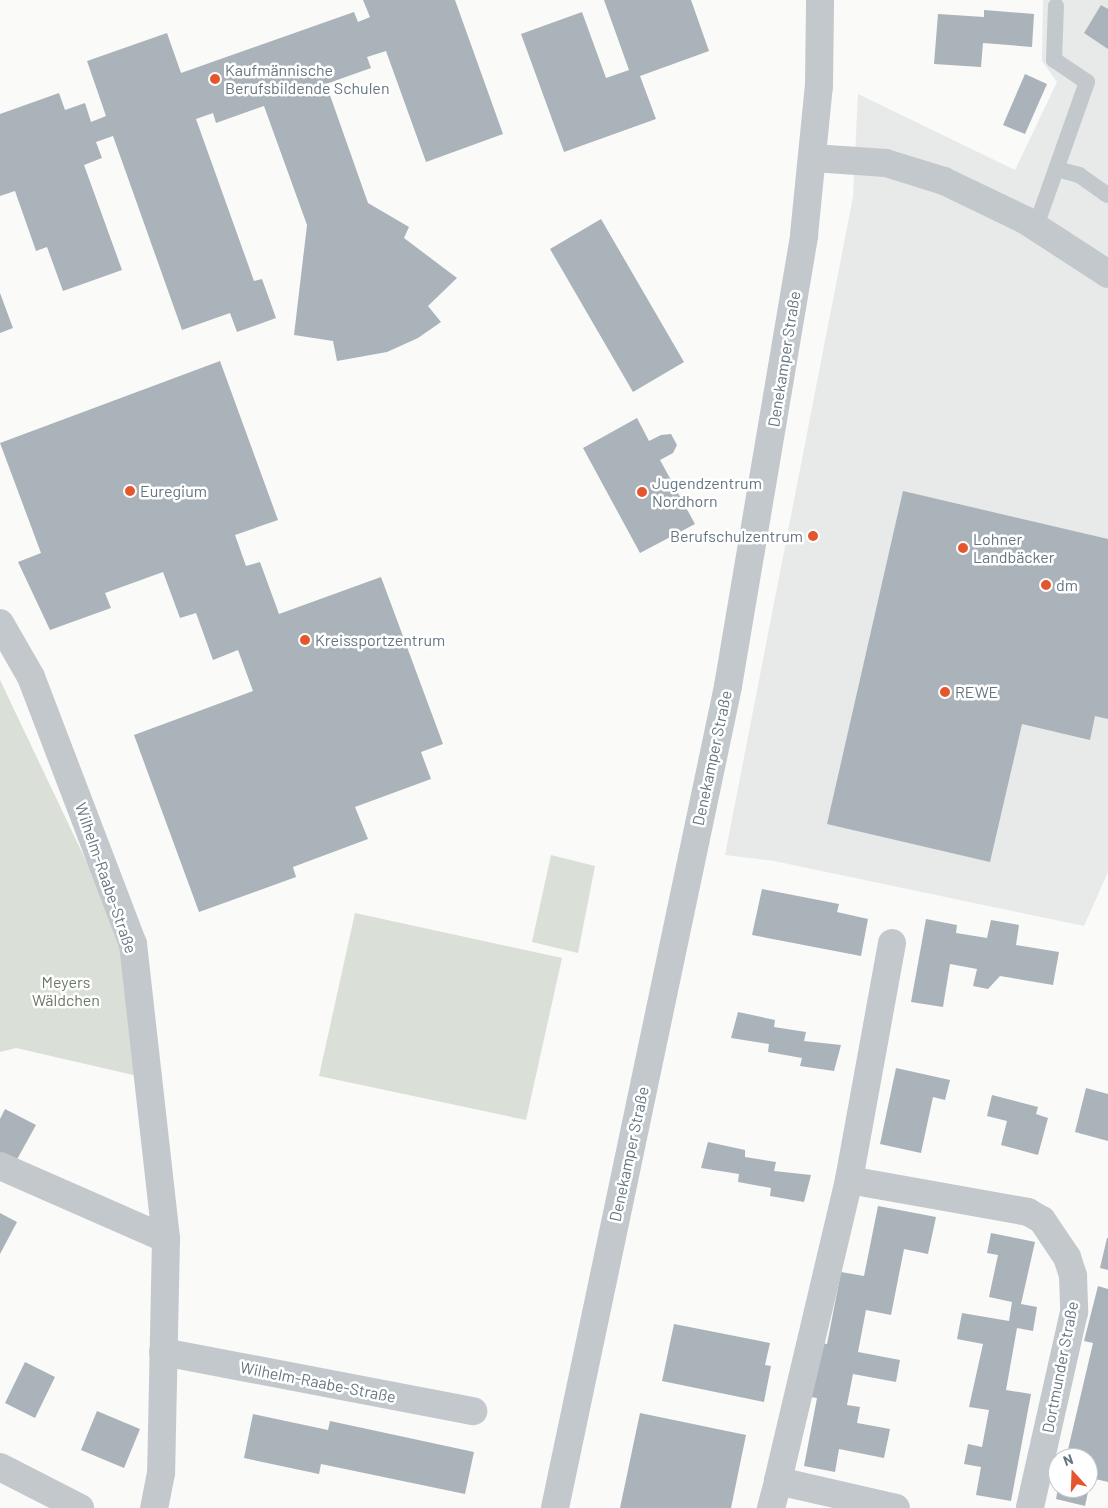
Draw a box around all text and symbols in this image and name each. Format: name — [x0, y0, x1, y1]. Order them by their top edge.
place label: Kaufmännische Berufsbildende Schulen — [225, 60, 390, 98]
marker: Kaufmännische Berufsbildende Schulen — [209, 73, 221, 85]
street label: Denekamper Straße — [764, 290, 804, 428]
place label: Jugendzentrum Nordhorn — [652, 473, 762, 511]
place label: Euregium — [140, 481, 207, 501]
marker: Euregium — [124, 485, 136, 497]
marker: Jugendzentrum Nordhorn — [636, 486, 648, 498]
place label: Berufschulzentrum — [670, 526, 803, 546]
place label: Lohner Landbäcker — [973, 529, 1055, 567]
marker: Berufschulzentrum — [807, 530, 819, 542]
marker: Lohner Landbäcker — [957, 542, 969, 554]
place label: dm — [1056, 575, 1078, 595]
marker: dm — [1040, 579, 1052, 591]
place label: Kreissportzentrum — [315, 630, 445, 650]
marker: Kreissportzentrum — [299, 634, 311, 646]
place label: REWE — [955, 682, 998, 702]
marker: REWE — [939, 686, 951, 698]
street label: Denekamper Straße — [688, 689, 736, 827]
street label: Wilhelm-Raabe-Straße — [71, 800, 141, 956]
park label: Meyers Wäldchen — [32, 972, 100, 1010]
street label: Denekamper Straße — [605, 1085, 653, 1223]
street label: Dortmunder Straße — [1038, 1300, 1082, 1434]
street label: Wilhelm-Raabe-Straße — [239, 1357, 397, 1407]
north arrow — [1048, 1448, 1098, 1498]
text: N — [1061, 1450, 1075, 1469]

